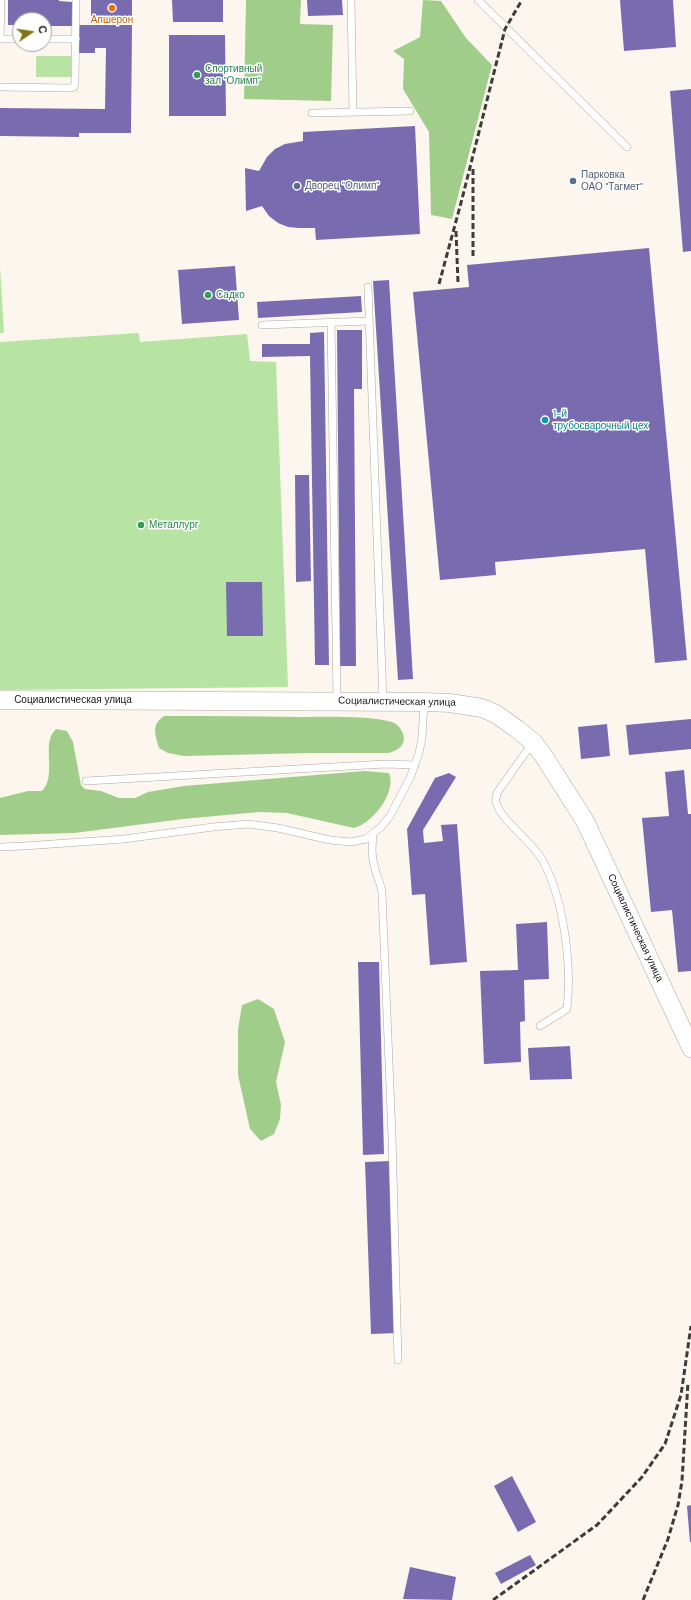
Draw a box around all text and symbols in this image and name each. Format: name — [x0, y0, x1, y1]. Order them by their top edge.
marker: Апшерон — [107, 3, 117, 13]
north arrow — [12, 12, 52, 52]
place label: Апшерон — [91, 14, 133, 26]
text: С — [35, 24, 50, 35]
place label: Спортивный зал "Олимп" — [205, 63, 262, 86]
marker: Спортивный зал "Олимп" — [192, 70, 202, 80]
place label: Парковка ОАО "Тагмет" — [581, 169, 643, 192]
marker: Парковка ОАО "Тагмет" — [568, 176, 578, 186]
place label: Дворец "Олимп" — [305, 180, 379, 192]
marker: Дворец "Олимп" — [292, 181, 302, 191]
place label: Садко — [216, 289, 245, 301]
marker: Садко — [203, 290, 213, 300]
place label: 1-й трубосварочный цех — [553, 408, 648, 432]
marker: 1-й трубосварочный цех — [540, 415, 550, 425]
place label: Металлург — [149, 519, 198, 531]
marker: Металлург — [136, 520, 146, 530]
street label: Социалистическая улица — [14, 694, 132, 706]
street label: Социалистическая улица — [338, 695, 456, 709]
street label: Социалистическая улица — [605, 872, 665, 984]

